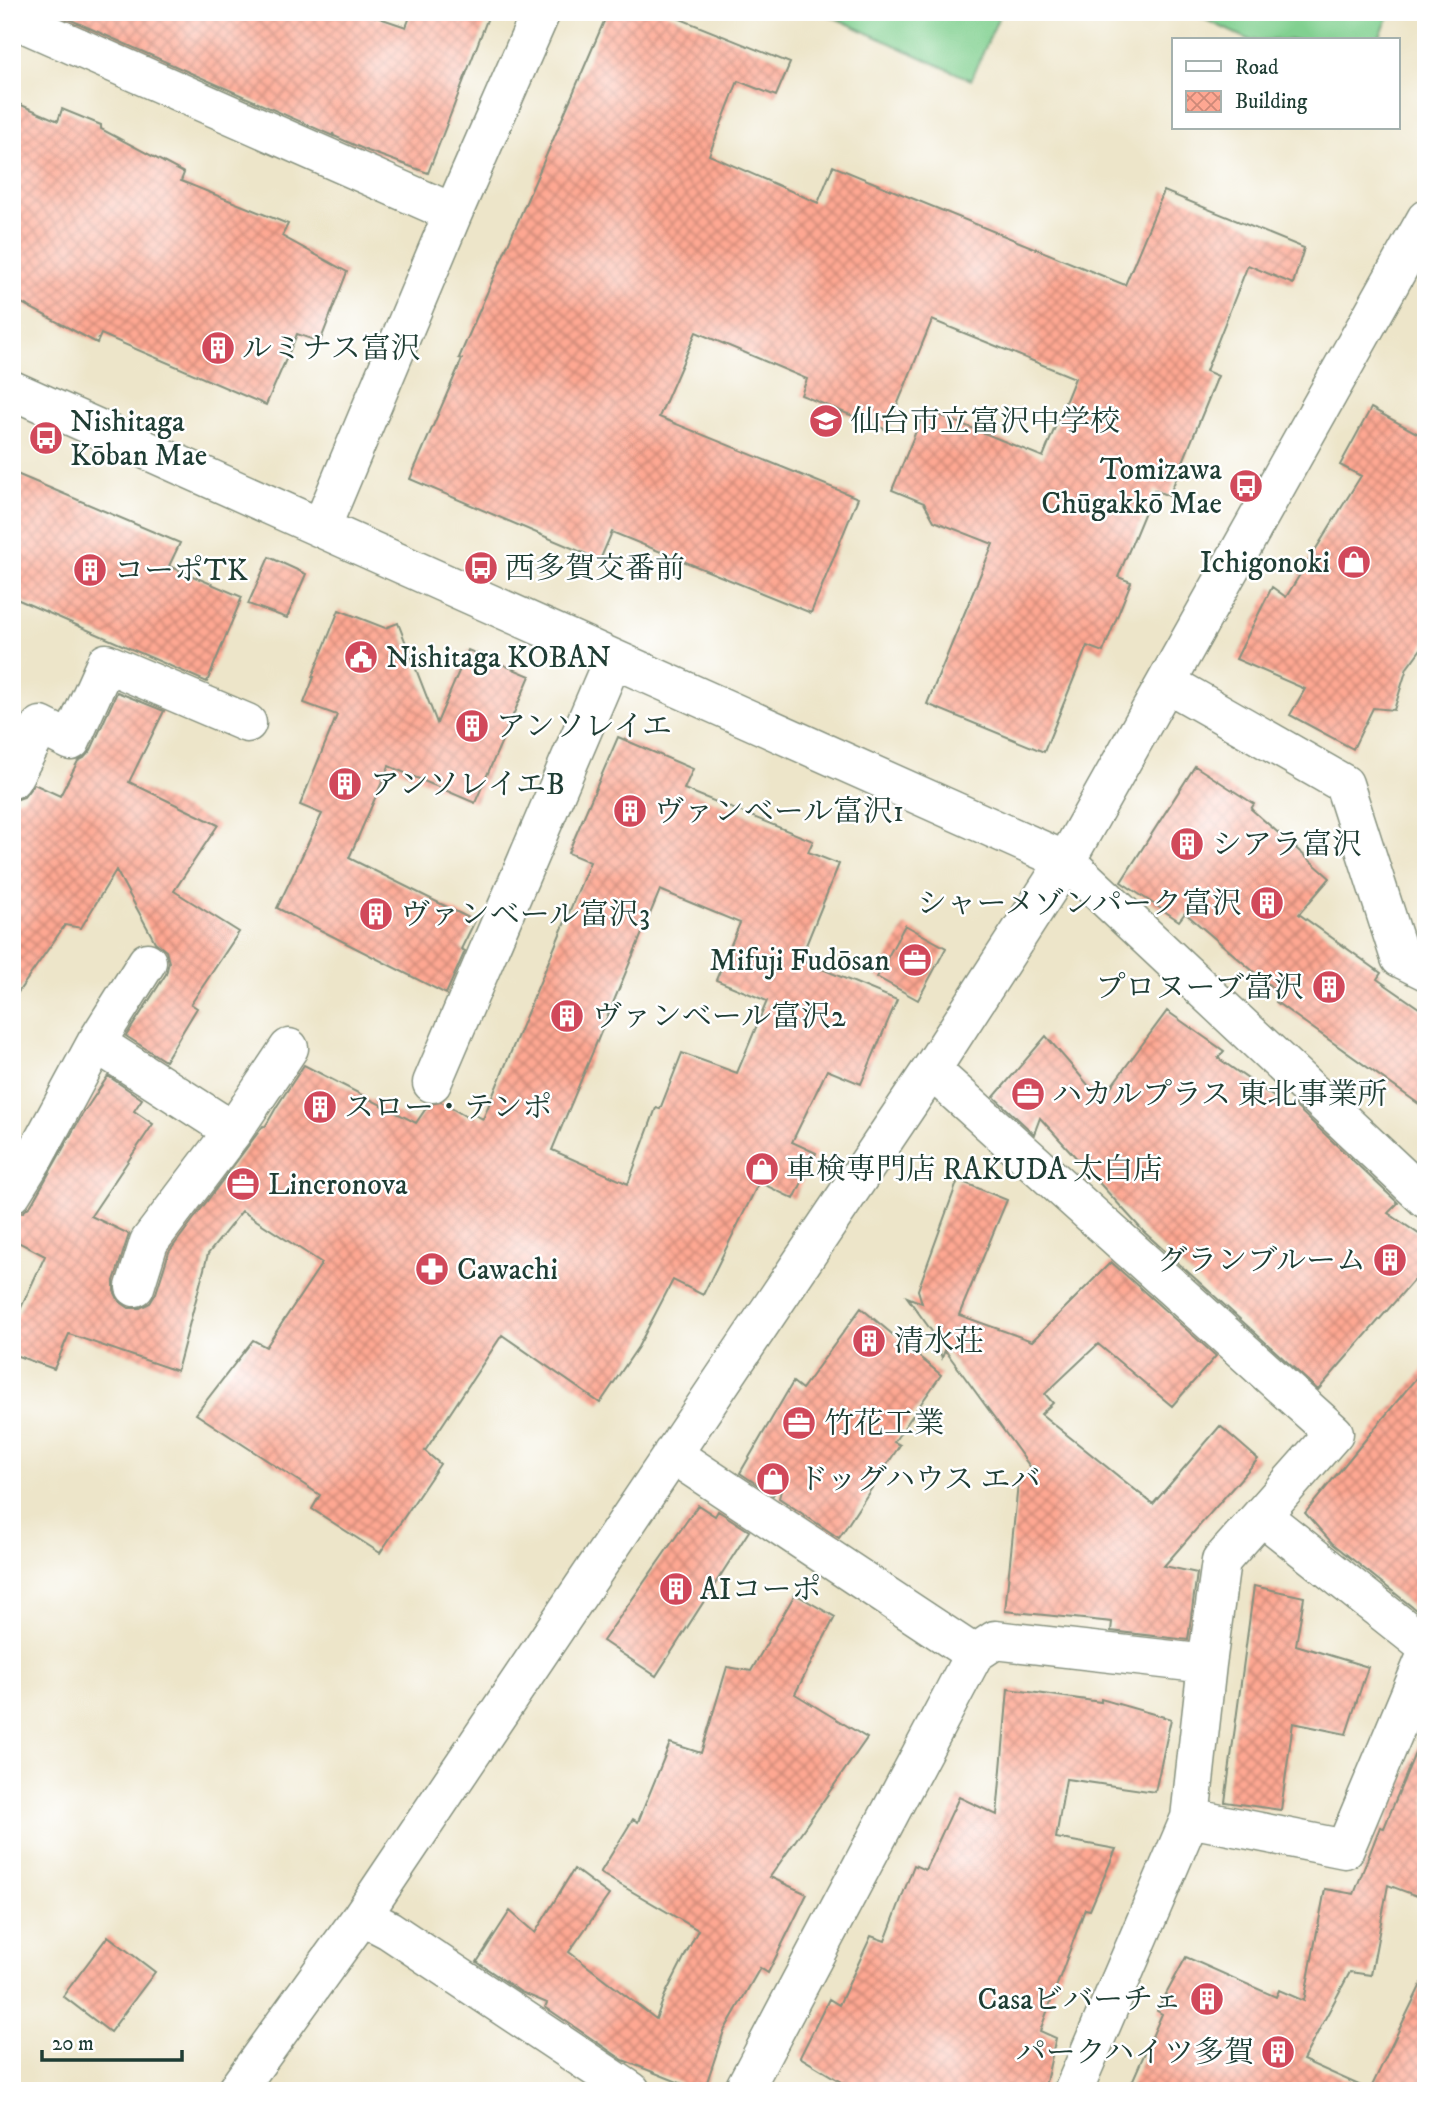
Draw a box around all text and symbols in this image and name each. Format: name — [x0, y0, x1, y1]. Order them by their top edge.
legend — [1172, 38, 1400, 130]
text: Road — [1235, 55, 1279, 81]
text: Building — [1235, 89, 1308, 115]
building icon: ルミナス富沢 — [199, 329, 237, 367]
place label: ルミナス富沢 — [242, 331, 421, 368]
school or university icon: 仙台市立富沢中学校 — [807, 402, 845, 440]
place label: Nishitaga Kōban Mae — [70, 404, 207, 475]
place label: 仙台市立富沢中学校 — [850, 404, 1120, 441]
bus stop icon: Nishitaga Kōban Mae — [27, 419, 65, 457]
place label: Tomizawa Chūgakkō Mae — [1041, 452, 1222, 523]
bus stop icon: Tomizawa Chūgakkō Mae — [1227, 467, 1265, 505]
shop icon: Ichigonoki — [1335, 543, 1373, 581]
place label: Ichigonoki — [1200, 545, 1330, 582]
bus stop icon: 西多賀交番前 — [462, 549, 500, 587]
building icon: コーポTK — [71, 551, 109, 589]
place label: 西多賀交番前 — [505, 551, 685, 588]
place label: コーポTK — [114, 553, 248, 590]
public building icon: Nishitaga KOBAN — [342, 638, 380, 676]
place label: Nishitaga KOBAN — [386, 640, 611, 677]
building icon: アンソレイエ — [453, 707, 491, 745]
place label: アンソレイエ — [496, 709, 672, 746]
building icon: アンソレイエB — [326, 765, 364, 803]
place label: アンソレイエB — [370, 767, 565, 804]
building icon: ヴァンベール富沢1 — [611, 792, 649, 830]
place label: ヴァンベール富沢1 — [654, 794, 904, 831]
building icon: シアラ富沢 — [1168, 825, 1206, 863]
place label: シアラ富沢 — [1212, 827, 1362, 864]
building icon: シャーメゾンパーク富沢 — [1248, 884, 1286, 922]
place label: シャーメゾンパーク富沢 — [917, 886, 1242, 923]
building icon: ヴァンベール富沢3 — [357, 895, 395, 933]
place label: ヴァンベール富沢3 — [400, 897, 650, 934]
office icon: Mifuji Fudōsan — [896, 941, 934, 979]
place label: Mifuji Fudōsan — [709, 943, 890, 980]
building icon: プロヌーブ富沢 — [1310, 968, 1348, 1006]
place label: プロヌーブ富沢 — [1096, 970, 1304, 1007]
building icon: ヴァンベール富沢2 — [548, 997, 586, 1035]
place label: ヴァンベール富沢2 — [592, 999, 846, 1036]
office icon: ハカルプラス 東北事業所 — [1009, 1075, 1047, 1113]
place label: ハカルプラス 東北事業所 — [1052, 1077, 1388, 1114]
building icon: スロー・テンポ — [301, 1088, 339, 1126]
place label: スロー・テンポ — [344, 1090, 553, 1127]
shop icon: 車検専門店 RAKUDA 太白店 — [743, 1150, 781, 1188]
place label: 車検専門店 RAKUDA 太白店 — [786, 1152, 1163, 1189]
office icon: Lincronova — [224, 1165, 262, 1203]
place label: Lincronova — [268, 1167, 408, 1204]
building icon: グランブルーム — [1371, 1241, 1409, 1279]
place label: グランブルーム — [1157, 1243, 1366, 1280]
pharmacy icon: Cawachi — [413, 1250, 451, 1288]
place label: Cawachi — [457, 1252, 558, 1289]
building icon: 清水荘 — [850, 1322, 888, 1360]
place label: 清水荘 — [894, 1324, 984, 1361]
office icon: 竹花工業 — [780, 1404, 818, 1442]
place label: 竹花工業 — [824, 1406, 944, 1443]
shop icon: ドッグハウス エバ — [754, 1460, 792, 1498]
place label: ドッグハウス エバ — [798, 1462, 1041, 1499]
building icon: AIコーポ — [657, 1570, 695, 1608]
place label: AIコーポ — [700, 1572, 821, 1609]
building icon: Casaビバーチェ — [1188, 1980, 1226, 2018]
place label: Casaビバーチェ — [977, 1982, 1182, 2019]
scale bar — [42, 2019, 182, 2063]
text: 20 m — [52, 2031, 94, 2057]
building icon: パークハイツ多賀 — [1259, 2033, 1297, 2071]
place label: パークハイツ多賀 — [1016, 2035, 1254, 2072]

